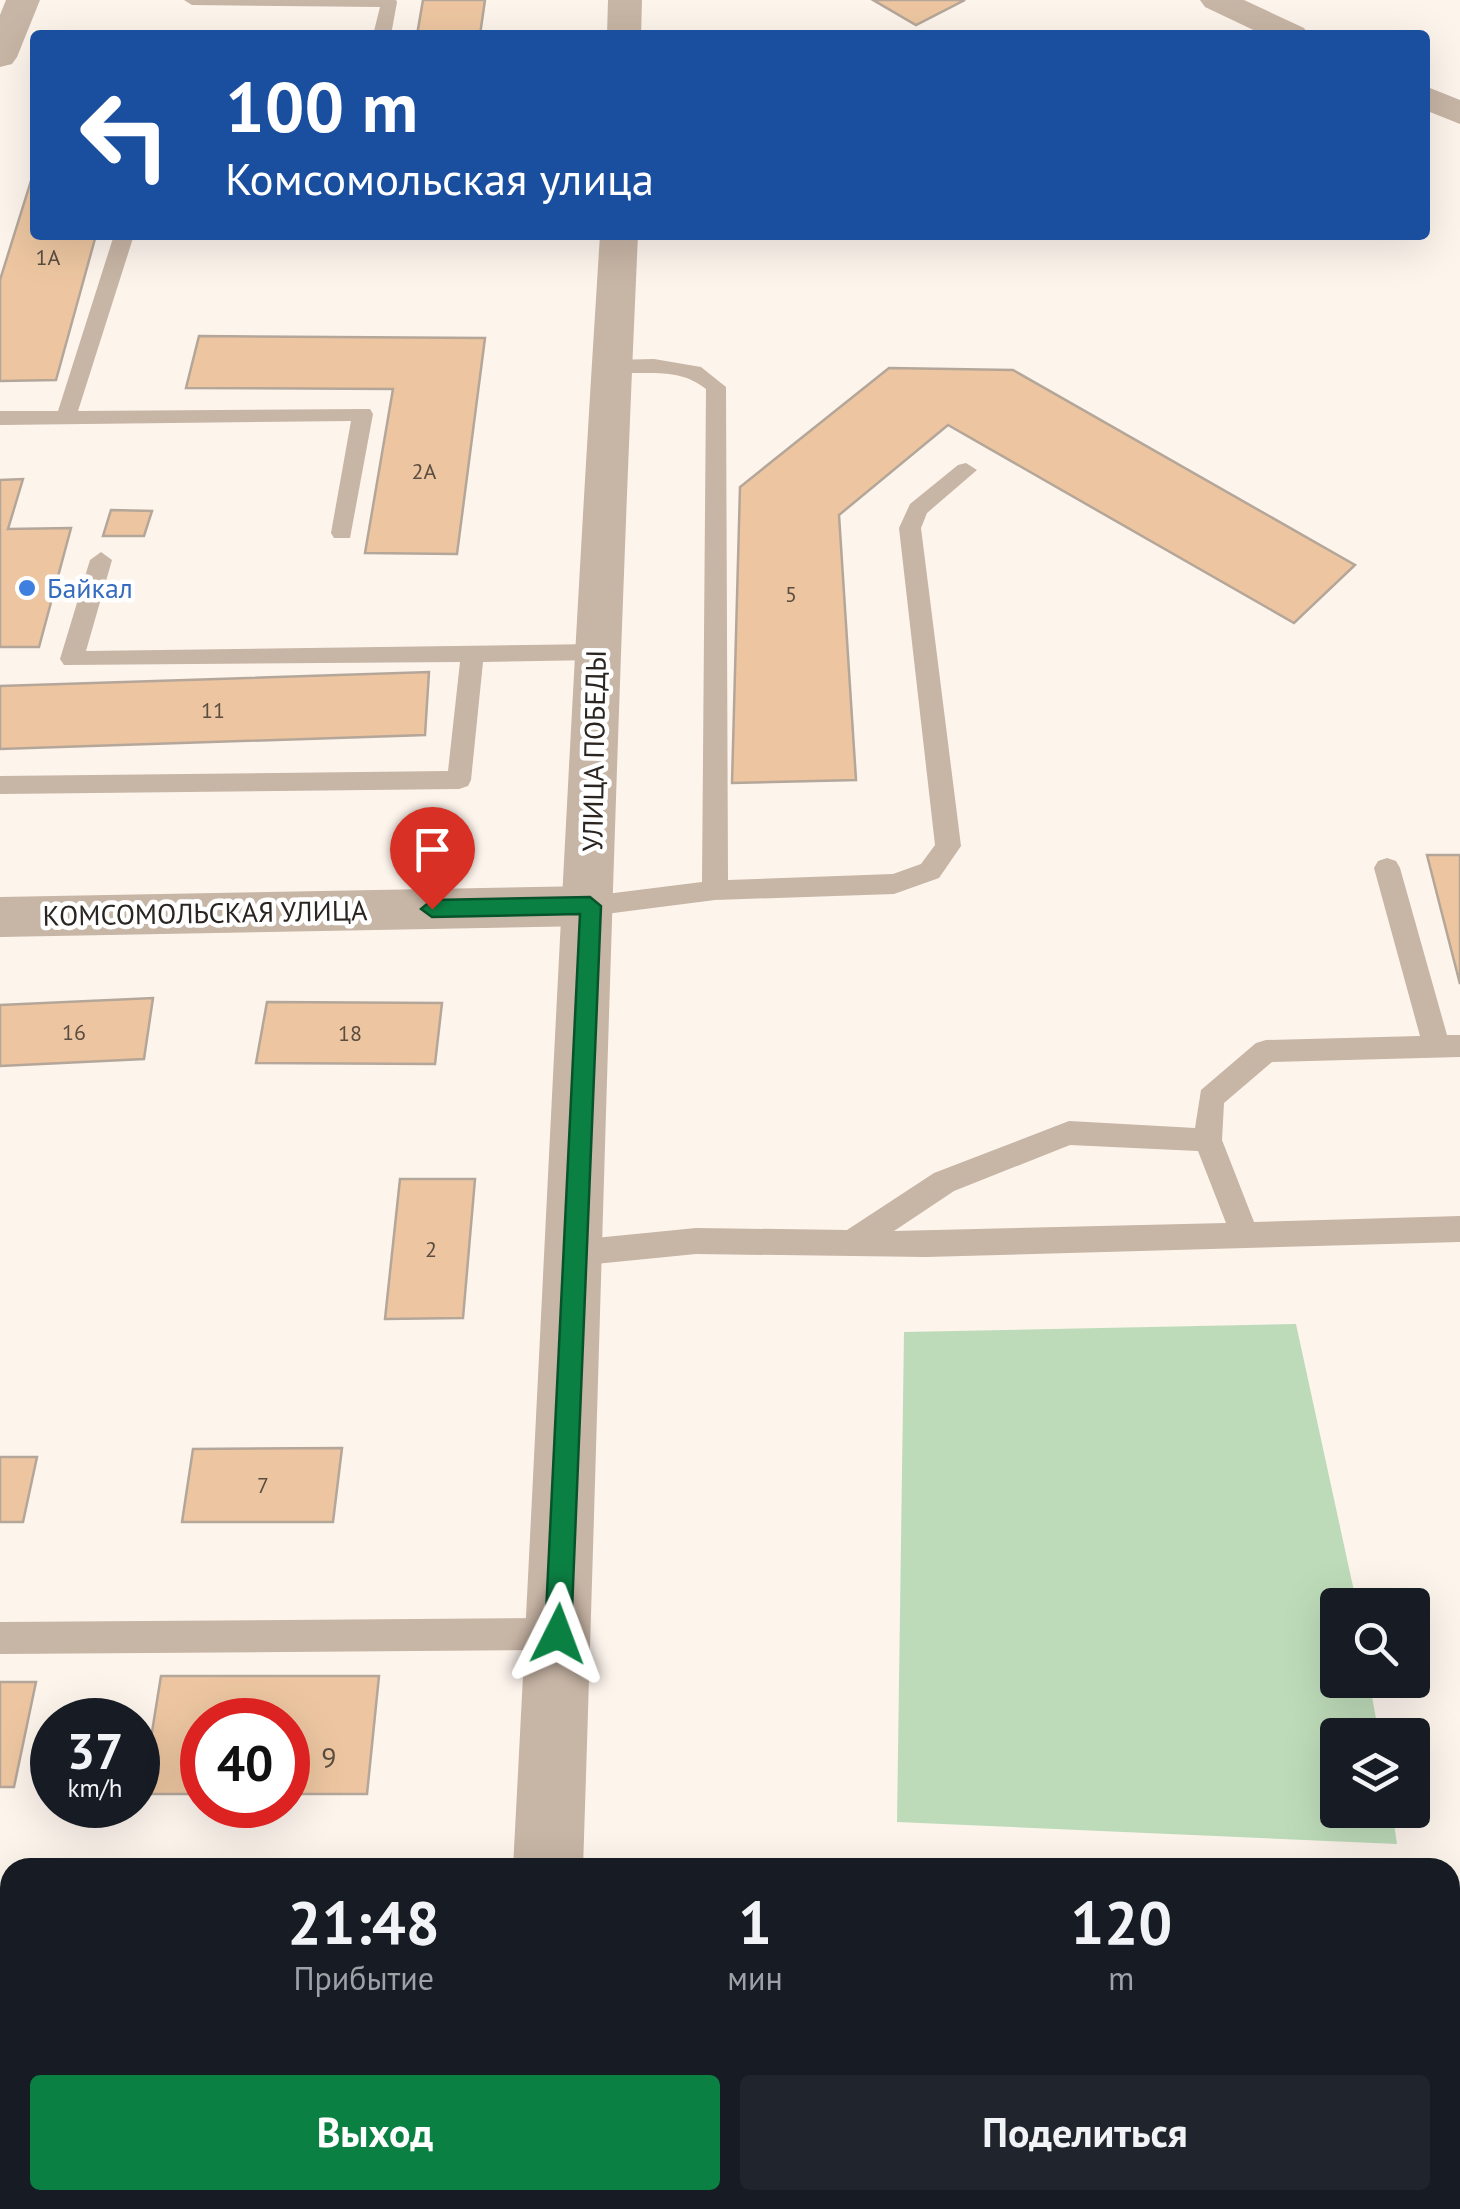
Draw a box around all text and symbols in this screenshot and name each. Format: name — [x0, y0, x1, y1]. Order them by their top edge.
text: 100 m — [225, 61, 418, 151]
icon: left — [60, 70, 190, 200]
text: Комсомольская улица — [225, 149, 654, 207]
house number: 1А — [36, 243, 61, 271]
house number: 2А — [412, 457, 437, 485]
place label: Байкал — [47, 569, 133, 606]
marker: Байкал — [16, 577, 38, 599]
house number: 5 — [785, 580, 797, 608]
street label: УЛИЦА ПОБЕДЫ — [573, 650, 614, 852]
house number: 11 — [201, 696, 225, 724]
pin — [390, 807, 475, 910]
icon: arrive — [405, 822, 460, 877]
street label: КОМСОМОЛЬСКАЯ УЛИЦА — [42, 891, 368, 934]
house number: 16 — [62, 1018, 86, 1046]
house number: 18 — [338, 1019, 362, 1047]
house number: 2 — [425, 1235, 437, 1263]
house number: 7 — [257, 1471, 269, 1499]
position arrow — [506, 1582, 610, 1686]
map controls — [1320, 1588, 1430, 1828]
button: search — [1320, 1588, 1430, 1698]
speed limit sign: 40 — [180, 1698, 310, 1828]
text: 37 — [67, 1718, 123, 1783]
button: layers — [1320, 1718, 1430, 1828]
house number: 9 — [321, 1738, 337, 1775]
text: km/h — [68, 1772, 122, 1804]
text: 21:48 — [288, 1883, 440, 1961]
text: 1 — [738, 1883, 772, 1961]
text: 120 — [1070, 1883, 1172, 1961]
text: Прибытие — [293, 1957, 434, 1999]
text: мин — [727, 1957, 783, 1999]
text: m — [1108, 1957, 1134, 1999]
button: Выход — [30, 2075, 720, 2190]
button: Поделиться — [740, 2075, 1430, 2190]

